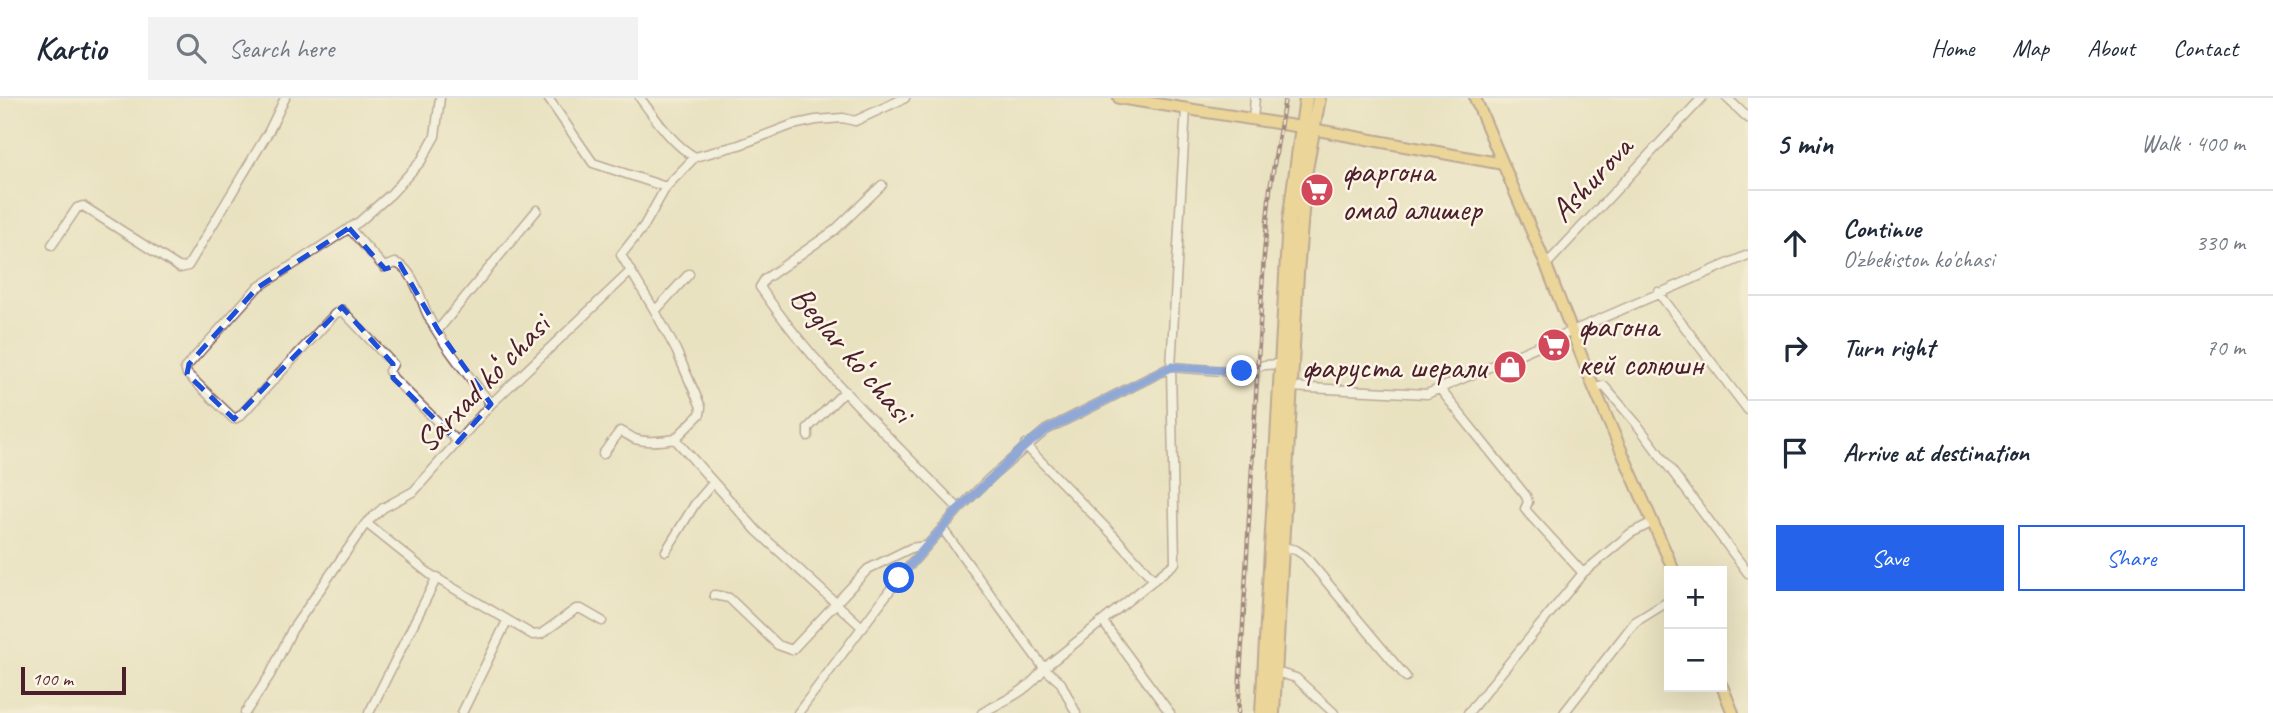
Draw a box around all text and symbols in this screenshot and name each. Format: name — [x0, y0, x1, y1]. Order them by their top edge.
search box — [148, 17, 638, 80]
text: Kartio — [35, 27, 106, 69]
icon: search — [172, 29, 210, 67]
text: Search here — [228, 32, 334, 65]
text: Home — [1931, 33, 1974, 63]
text: Map — [2012, 33, 2049, 63]
text: About — [2087, 33, 2135, 63]
text: Contact — [2173, 33, 2238, 63]
street label: Ashurova — [1541, 125, 1643, 231]
text: 5 min — [1776, 125, 1833, 163]
text: Walk · 400 m — [2141, 129, 2245, 158]
place label: фаргона омад алишер — [1342, 150, 1484, 230]
supermarket icon: фаргона омад алишер — [1298, 171, 1336, 209]
text: Continue — [1843, 212, 1921, 245]
icon: ahead — [1776, 224, 1814, 262]
text: 330 m — [2196, 228, 2245, 257]
text: O'zbekiston ko'chasi — [1843, 245, 1994, 274]
street label: Beglar koʻchasi — [781, 277, 925, 434]
street label: Sarxad koʻchasi — [405, 302, 561, 461]
place label: фагона кей солюшн — [1578, 305, 1706, 385]
supermarket icon: фагона кей солюшн — [1535, 326, 1573, 364]
icon: right — [1776, 329, 1814, 367]
text: Turn right — [1843, 331, 1934, 364]
text: 70 m — [2206, 333, 2245, 362]
place label: фаруста шерали — [1302, 346, 1489, 388]
shop icon: фаруста шерали — [1491, 348, 1529, 386]
route end — [1226, 355, 1257, 386]
icon: arrive — [1776, 434, 1814, 472]
text: Arrive at destination — [1843, 436, 2029, 469]
button: Save — [1776, 525, 2004, 591]
button: Share — [2018, 525, 2245, 591]
route start — [883, 562, 914, 593]
map controls — [1664, 566, 1727, 692]
button: + — [1664, 566, 1727, 629]
button: − — [1664, 629, 1727, 692]
scale bar — [21, 664, 126, 696]
text: 100 m — [32, 667, 73, 691]

